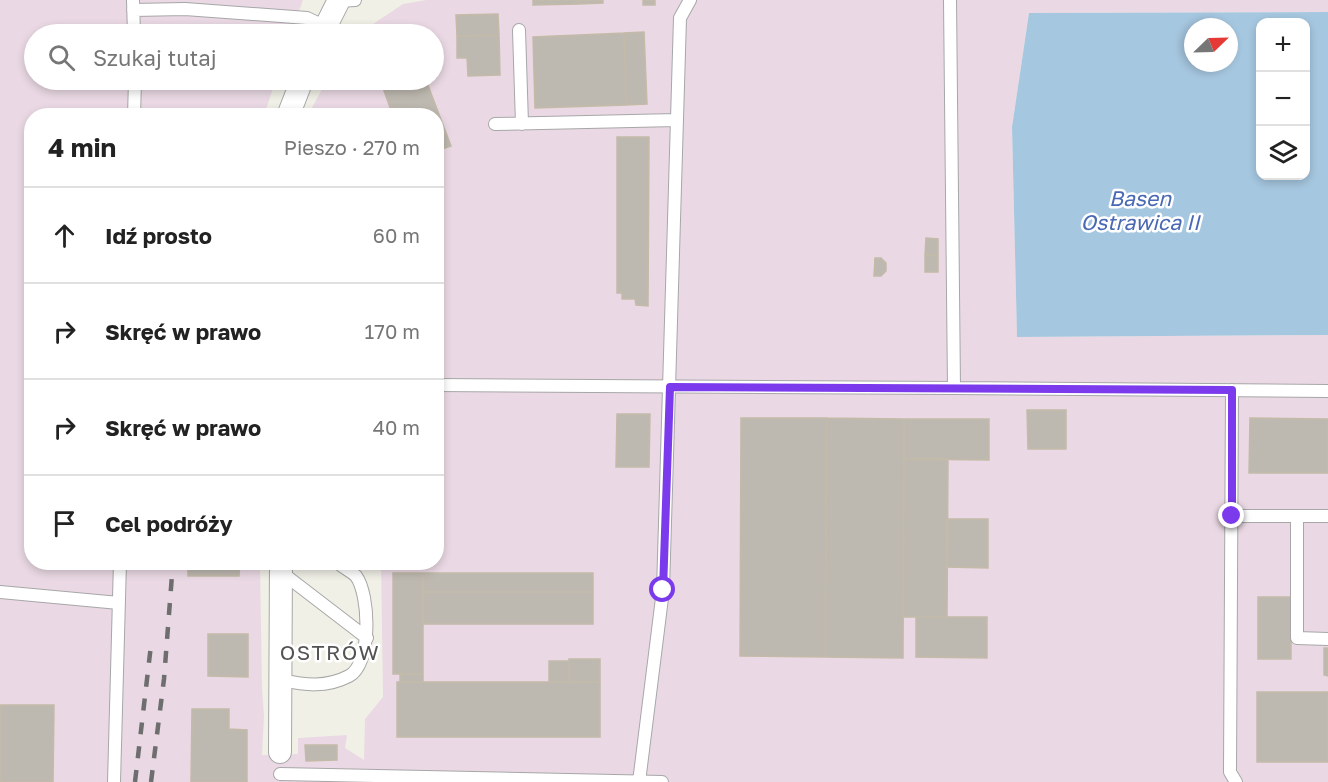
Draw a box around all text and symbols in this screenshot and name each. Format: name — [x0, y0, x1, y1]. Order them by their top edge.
north arrow — [1184, 18, 1238, 72]
map controls — [1256, 18, 1310, 180]
button: + — [1256, 18, 1310, 72]
search box — [24, 24, 444, 90]
icon: search — [45, 41, 78, 74]
text: Szukaj tutaj — [93, 44, 217, 71]
button: − — [1256, 72, 1310, 126]
button: layers — [1256, 126, 1310, 180]
text: 4 min — [48, 132, 116, 163]
text: Pieszo · 270 m — [284, 135, 420, 159]
water label: Basen Ostrawica II — [1080, 185, 1201, 235]
icon: ahead — [48, 219, 81, 252]
text: Idź prosto — [105, 222, 212, 249]
text: 60 m — [373, 223, 420, 247]
icon: right — [48, 315, 81, 348]
text: Skręć w prawo — [105, 318, 261, 345]
text: 170 m — [365, 319, 420, 343]
icon: right — [48, 411, 81, 444]
text: Skręć w prawo — [105, 414, 261, 441]
text: 40 m — [373, 415, 420, 439]
route end — [1218, 502, 1244, 528]
icon: arrive — [48, 507, 81, 540]
text: Cel podróży — [105, 510, 233, 537]
route start — [649, 576, 675, 602]
district label: OSTRÓW — [280, 639, 380, 665]

